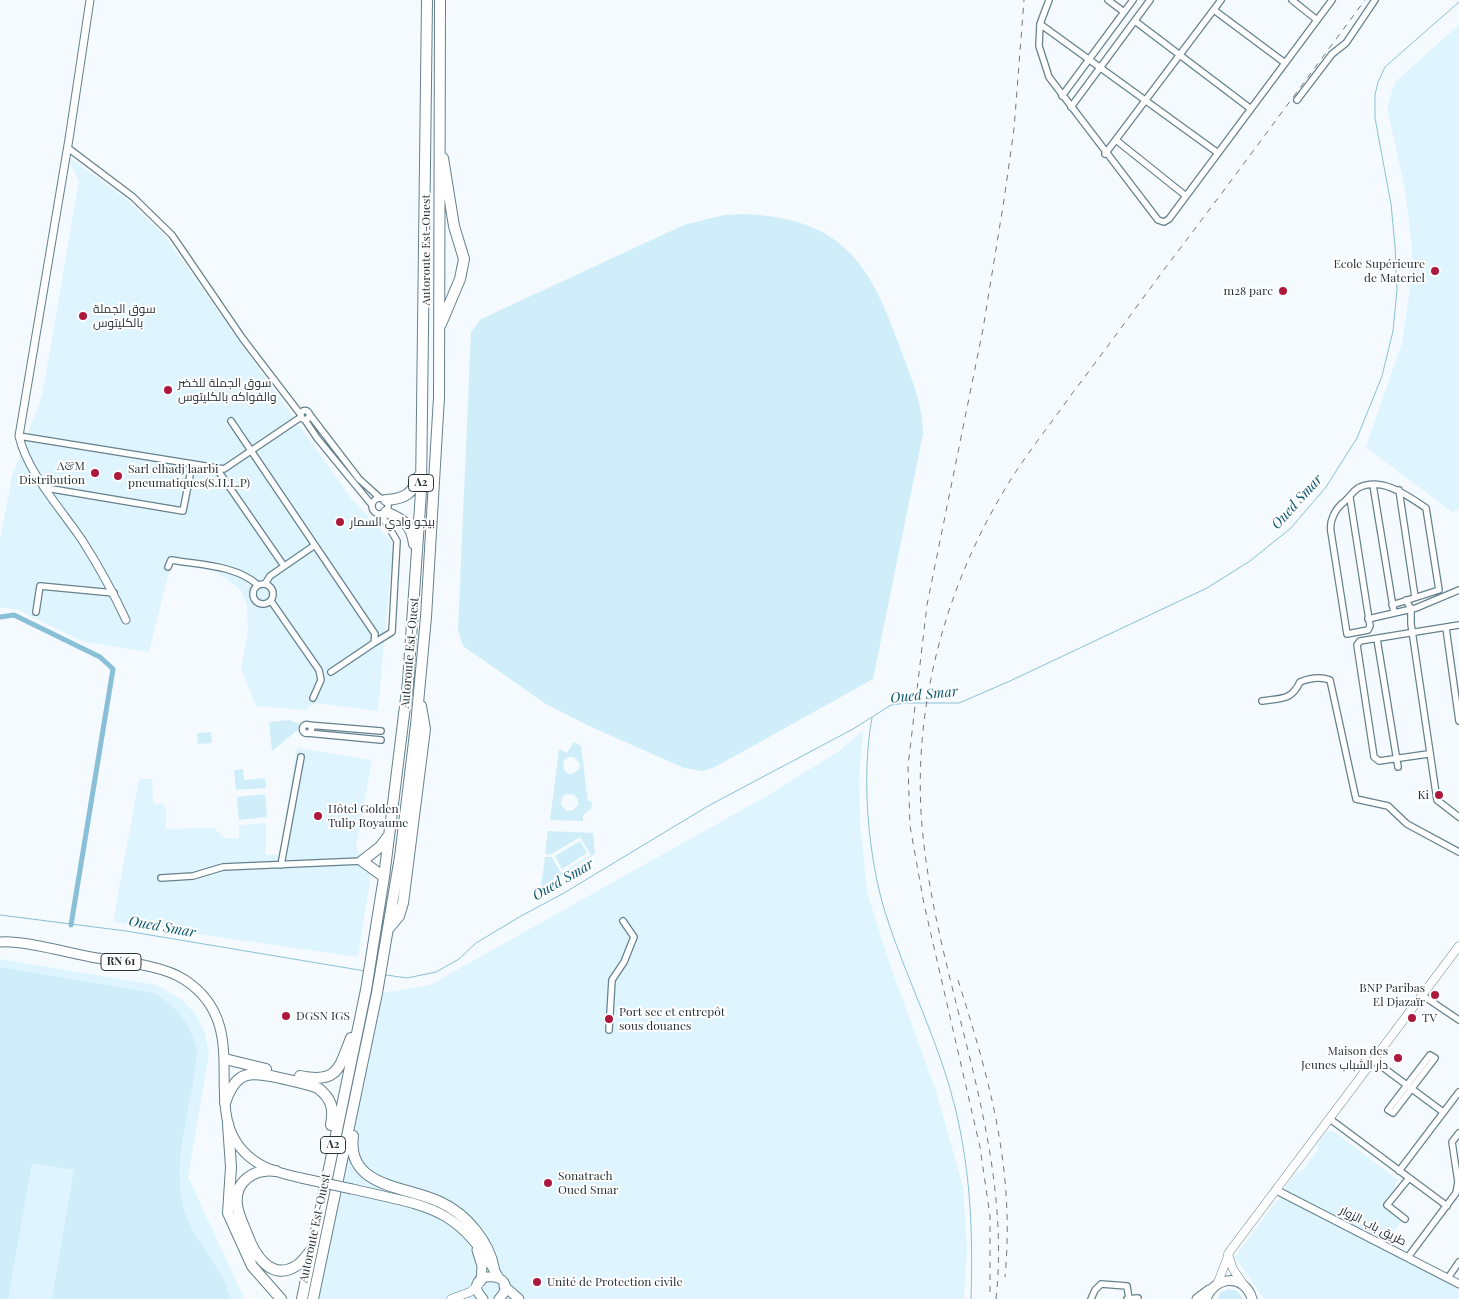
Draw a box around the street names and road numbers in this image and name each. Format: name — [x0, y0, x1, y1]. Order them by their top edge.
street label: Autoroute Est-Ouest — [419, 194, 433, 306]
road number: A2 — [408, 474, 434, 492]
street label: Autoroute Est-Ouest — [398, 597, 422, 709]
road number: RN 61 — [101, 954, 141, 970]
road number: A2 — [320, 1136, 346, 1154]
street label: Autoroute Est-Ouest — [296, 1172, 334, 1284]
street label: طريق باب الزوار — [1337, 1203, 1409, 1249]

